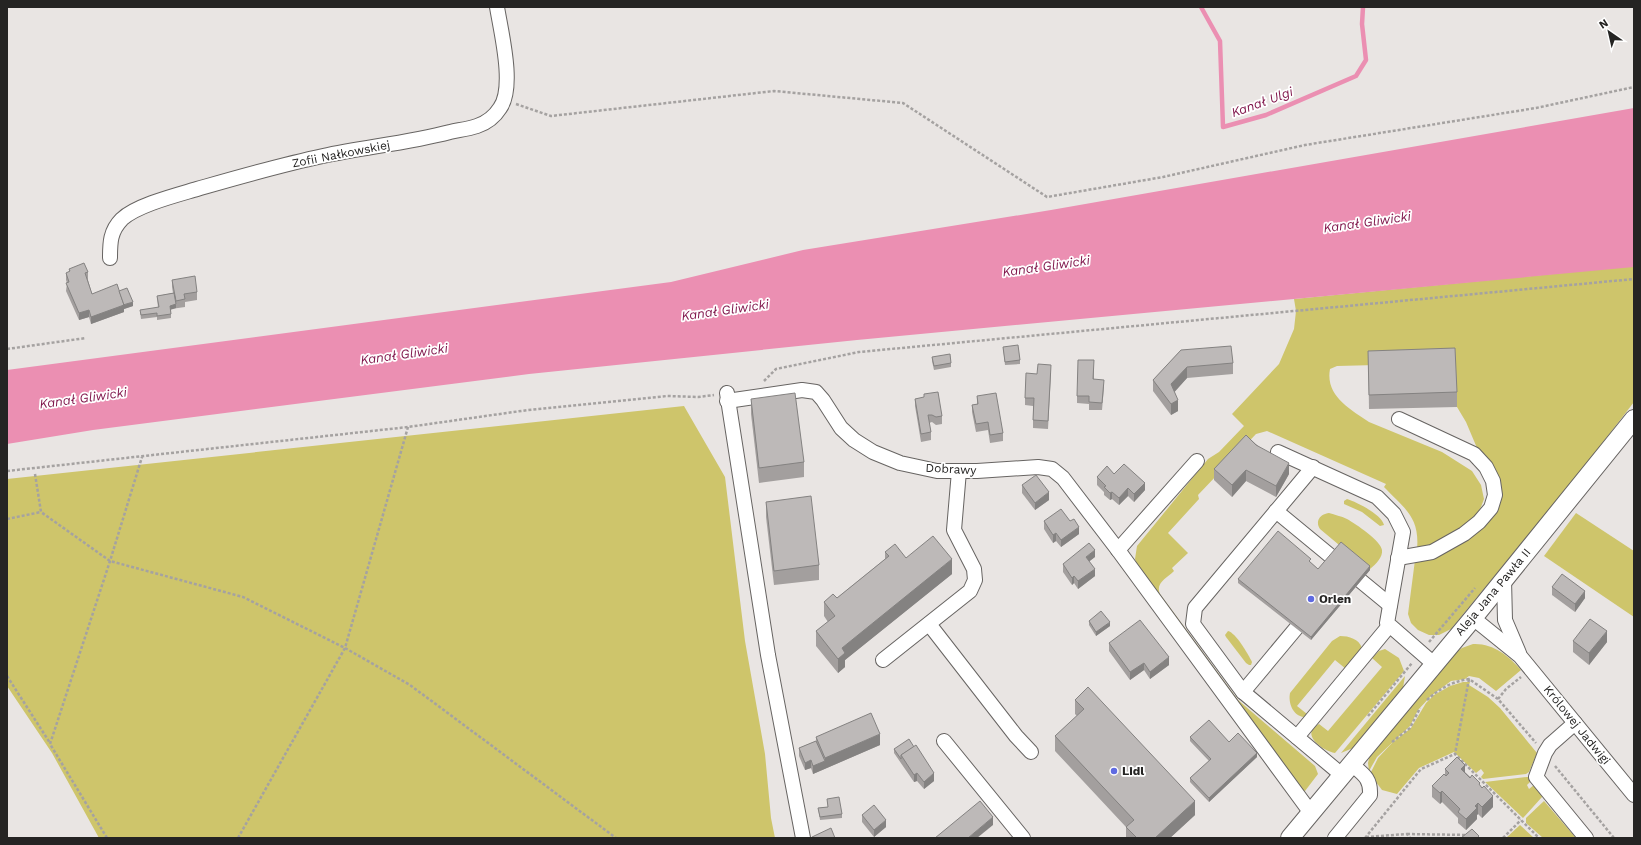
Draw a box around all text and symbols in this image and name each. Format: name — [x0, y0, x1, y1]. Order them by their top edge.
north arrow — [1589, 12, 1629, 52]
text: N — [1597, 16, 1611, 32]
water label: Kanał Ulgi — [1229, 84, 1296, 120]
street label: Zofii Nałkowskiej — [291, 138, 391, 170]
water label: Kanał Gliwicki — [1322, 208, 1412, 236]
water label: Kanał Gliwicki — [1001, 252, 1091, 280]
water label: Kanał Gliwicki — [680, 296, 770, 324]
water label: Kanał Gliwicki — [359, 340, 449, 368]
water label: Kanał Gliwicki — [38, 384, 128, 412]
street label: Dobrawy — [925, 461, 978, 477]
street label: Aleja Jana Pawła II — [1452, 546, 1534, 638]
place label: Orlen — [1319, 592, 1351, 606]
marker: Orlen — [1306, 594, 1316, 604]
street label: Królowej Jadwigi — [1541, 683, 1613, 767]
place label: Lidl — [1122, 764, 1144, 778]
marker: Lidl — [1109, 766, 1119, 776]

